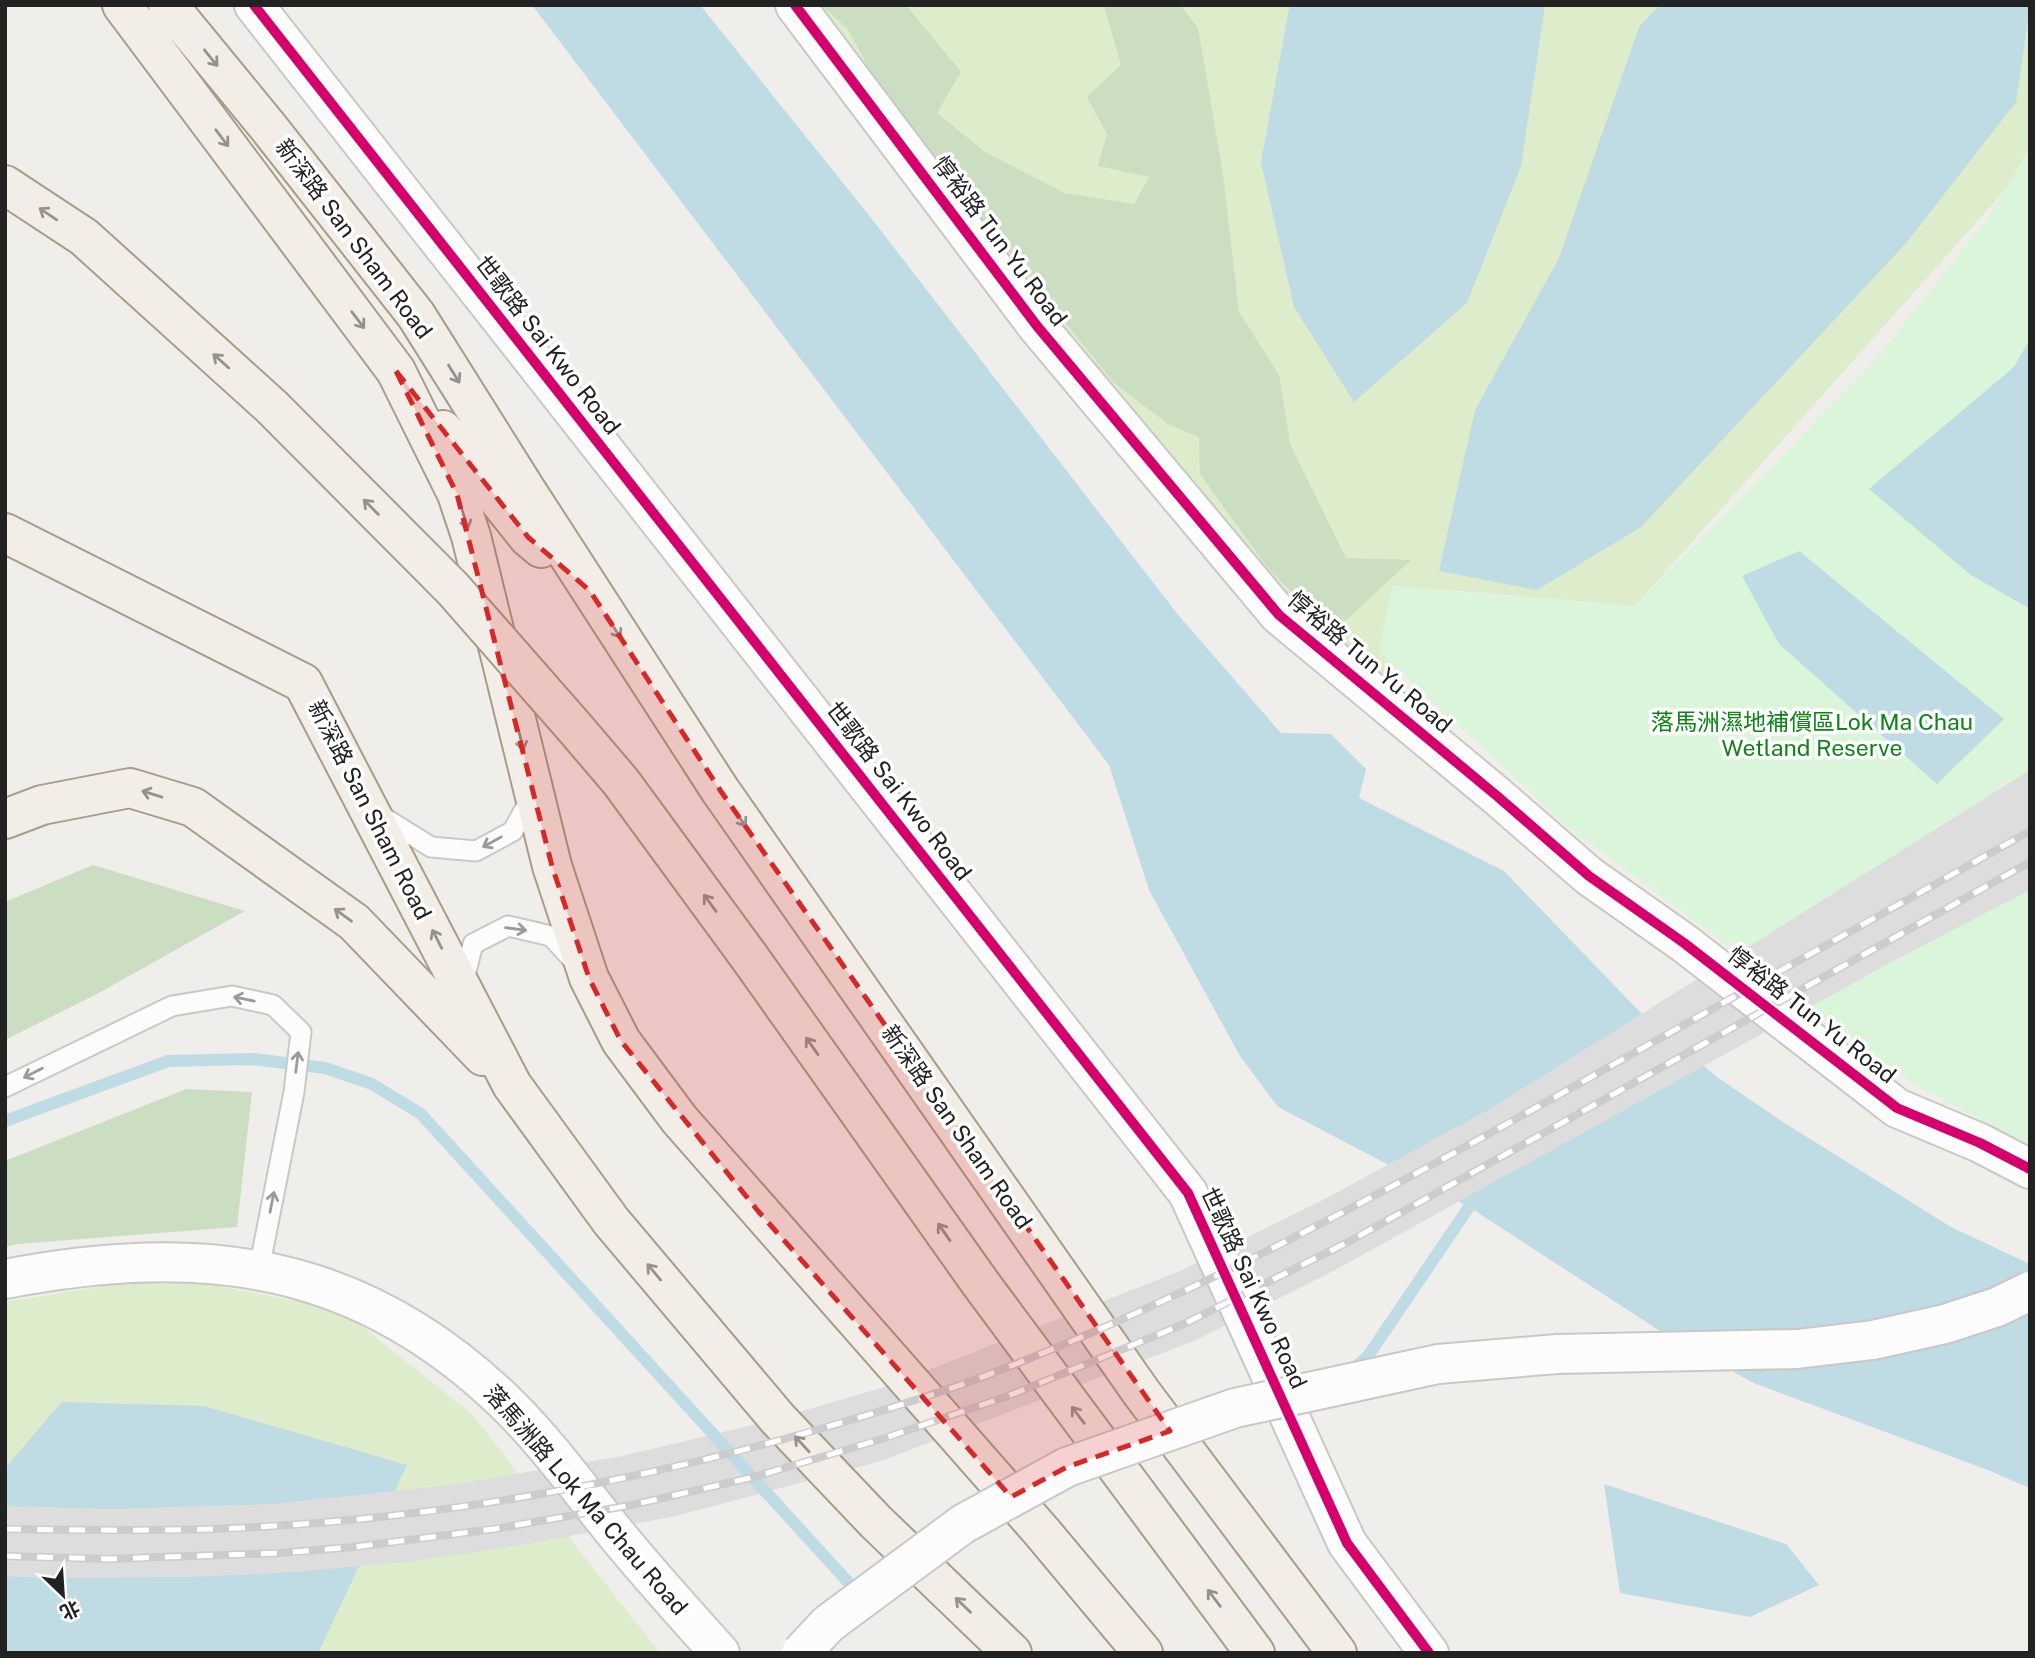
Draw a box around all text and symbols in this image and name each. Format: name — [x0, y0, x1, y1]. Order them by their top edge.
one-way arrow — [204, 48, 219, 66]
one-way arrow — [214, 128, 229, 147]
street label: 新深路 San Sham Road — [271, 134, 438, 344]
street label: 惇裕路 Tun Yu Road — [928, 150, 1073, 331]
one-way arrow — [39, 206, 58, 221]
street label: 世歌路 Sai Kwo Road — [470, 250, 627, 439]
one-way arrow — [351, 310, 366, 329]
one-way arrow — [212, 353, 230, 369]
one-way arrow — [447, 364, 461, 384]
one-way arrow — [363, 499, 380, 516]
one-way arrow — [460, 508, 473, 530]
street label: 惇裕路 Tun Yu Road — [1283, 585, 1458, 738]
one-way arrow — [608, 618, 622, 638]
street label: 新深路 San Sham Road — [303, 695, 438, 924]
street label: 世歌路 Sai Kwo Road — [821, 696, 978, 885]
park label: 落馬洲濕地補償區Lok Ma Chau Wetland Reserve — [1651, 708, 1973, 761]
one-way arrow — [515, 728, 528, 751]
one-way arrow — [141, 787, 163, 800]
one-way arrow — [733, 808, 747, 827]
one-way arrow — [483, 835, 503, 849]
one-way arrow — [702, 894, 717, 913]
one-way arrow — [334, 907, 353, 922]
one-way arrow — [504, 923, 527, 936]
one-way arrow — [429, 929, 443, 950]
street label: 惇裕路 Tun Yu Road — [1723, 941, 1902, 1089]
one-way arrow — [233, 991, 256, 1005]
street label: 新深路 San Sham Road — [877, 1020, 1038, 1234]
one-way arrow — [805, 1037, 819, 1056]
one-way arrow — [291, 1051, 304, 1074]
one-way arrow — [23, 1067, 44, 1081]
street label: 世歌路 Sai Kwo Road — [1196, 1183, 1313, 1393]
one-way arrow — [266, 1191, 280, 1214]
one-way arrow — [937, 1223, 951, 1242]
one-way arrow — [646, 1263, 662, 1281]
street label: 落馬洲路 Lok Ma Chau Road — [479, 1379, 694, 1620]
one-way arrow — [1071, 1407, 1086, 1425]
one-way arrow — [794, 1436, 811, 1453]
north arrow — [28, 1560, 98, 1630]
one-way arrow — [1207, 1589, 1221, 1608]
text: 北 — [57, 1596, 83, 1624]
one-way arrow — [954, 1597, 971, 1614]

